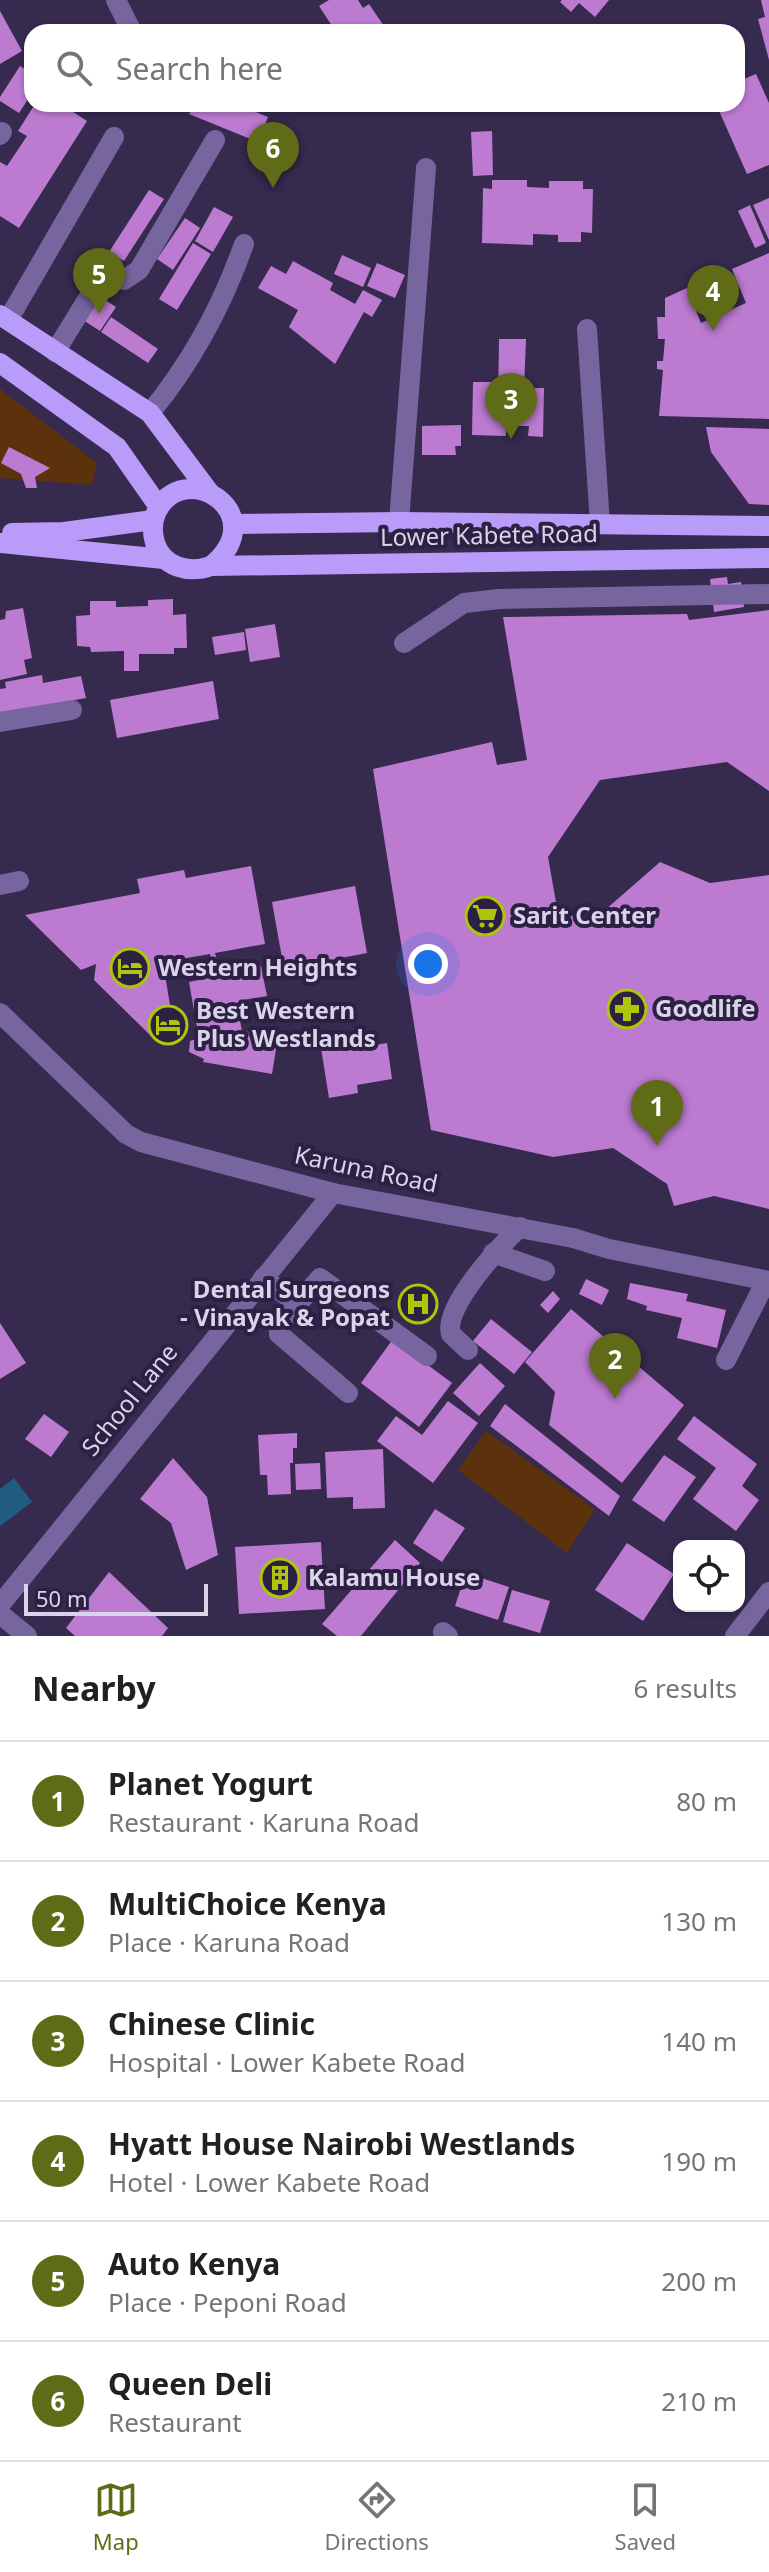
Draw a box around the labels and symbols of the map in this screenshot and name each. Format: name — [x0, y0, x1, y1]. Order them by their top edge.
pin: 6 — [247, 122, 299, 188]
pin: 5 — [73, 248, 125, 314]
pin: 4 — [687, 265, 739, 331]
pin: 3 — [485, 373, 537, 439]
street label: Lower Kabete Road — [380, 516, 598, 553]
supermarket icon: Sarit Center — [464, 895, 506, 937]
place label: Sarit Center — [513, 898, 656, 931]
your location — [408, 944, 448, 984]
hotel icon: Western Heights — [109, 947, 151, 989]
place label: Western Heights — [158, 950, 358, 983]
pharmacy icon: Goodlife — [606, 988, 648, 1030]
place label: Goodlife — [655, 991, 756, 1024]
place label: Best Western Plus Westlands — [196, 993, 376, 1054]
hotel icon: Best Western Plus Westlands — [147, 1004, 189, 1046]
pin: 1 — [631, 1080, 683, 1146]
street label: Karuna Road — [292, 1137, 441, 1200]
place label: Dental Surgeons - Vinayak & Popat — [180, 1272, 390, 1333]
hospital icon: Dental Surgeons - Vinayak & Popat — [397, 1283, 439, 1325]
pin: 2 — [589, 1333, 641, 1399]
street label: School Lane — [73, 1336, 184, 1462]
building icon: Kalamu House — [259, 1557, 301, 1599]
place label: Kalamu House — [308, 1560, 480, 1593]
scale bar — [24, 1580, 208, 1616]

